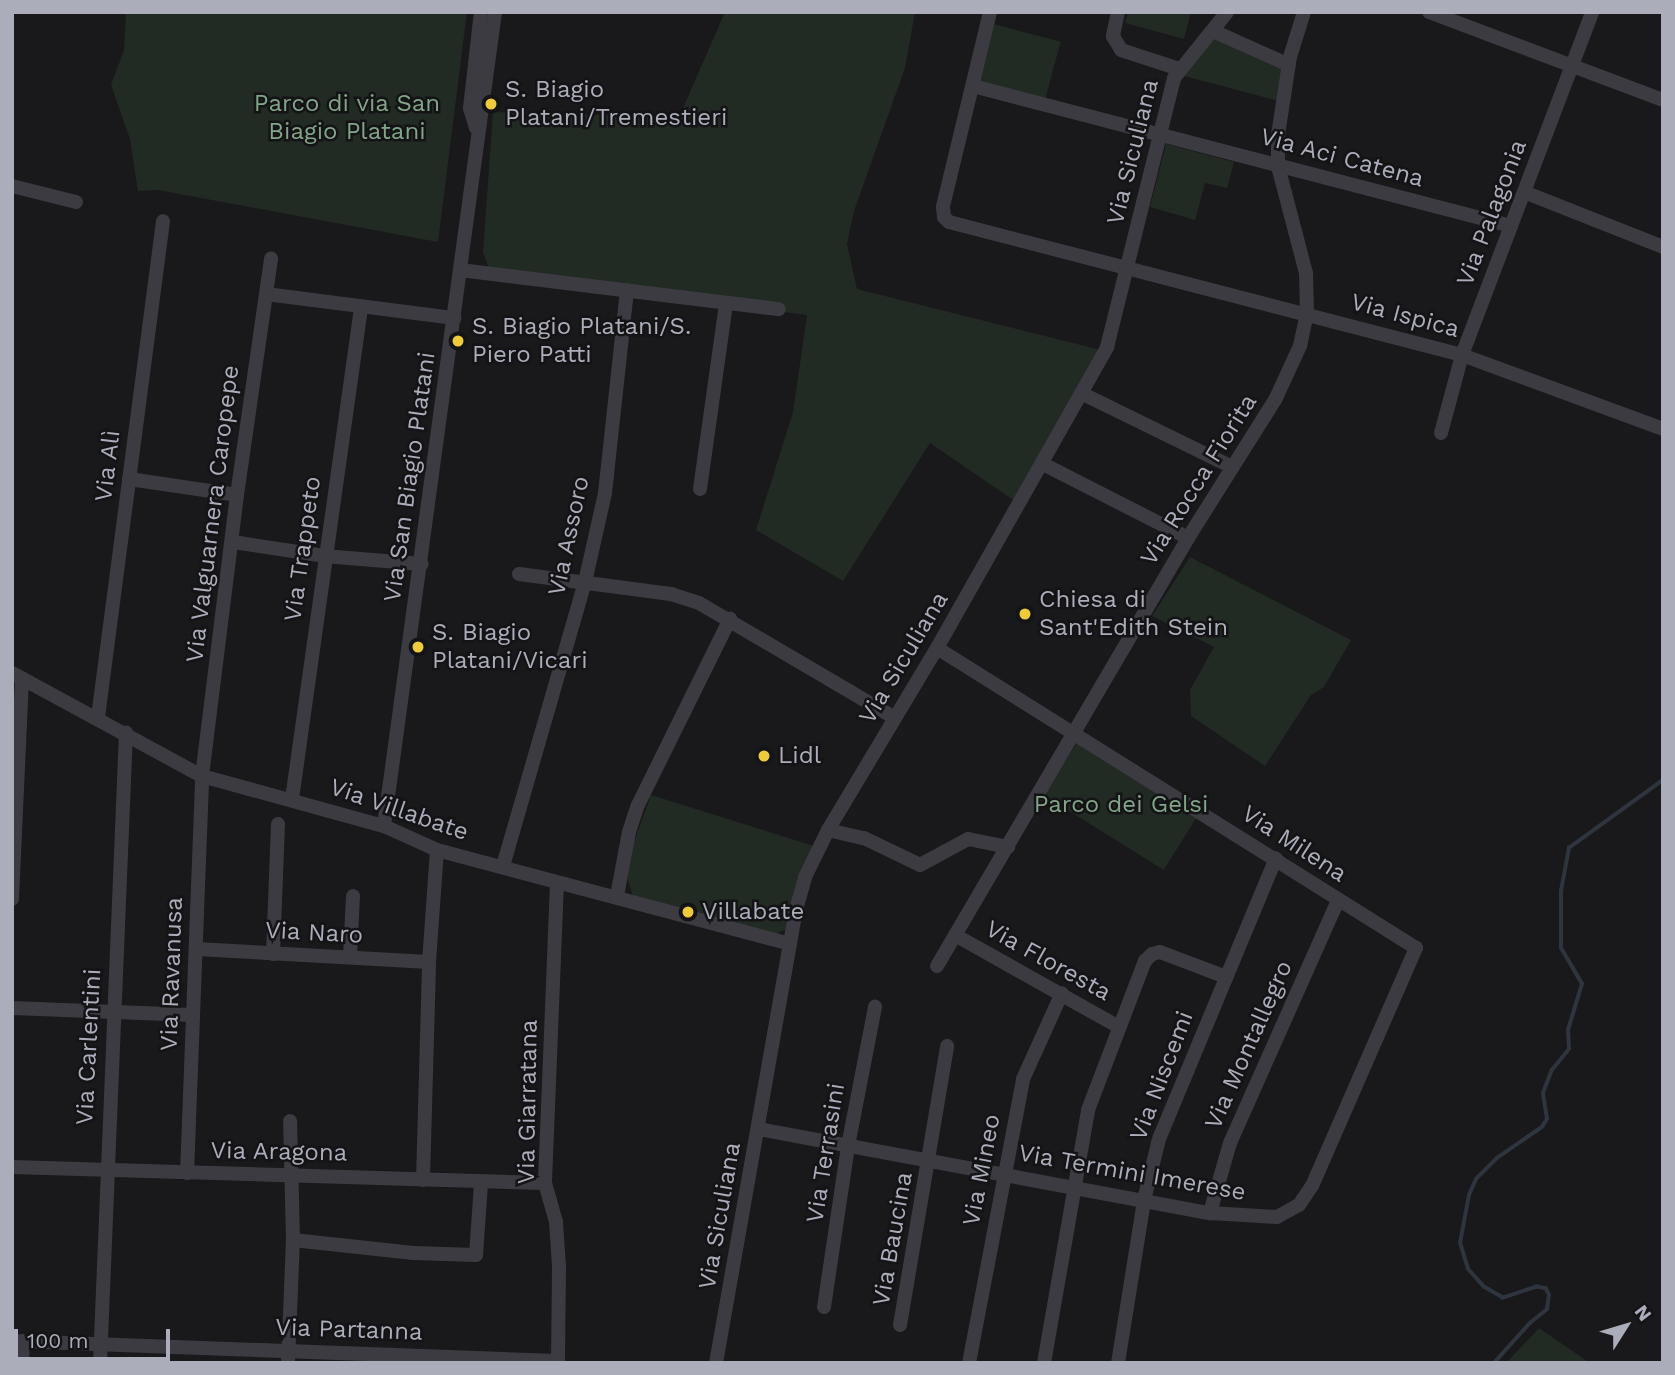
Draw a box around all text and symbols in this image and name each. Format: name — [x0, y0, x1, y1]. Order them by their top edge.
place label: S. Biagio Platani/Tremestieri — [505, 76, 727, 132]
street label: Via Siculiana — [1101, 76, 1165, 228]
park label: Parco di via San Biagio Platani — [253, 90, 441, 146]
marker: S. Biagio Platani/Tremestieri — [483, 96, 499, 112]
street label: Via Aci Catena — [1257, 122, 1427, 194]
street label: Via Palagonia — [1451, 136, 1533, 290]
street label: Via Ispica — [1347, 288, 1463, 344]
place label: S. Biagio Platani/S. Piero Patti — [472, 313, 691, 369]
marker: S. Biagio Platani/S. Piero Patti — [450, 333, 466, 349]
street label: Via San Biagio Platani — [378, 350, 442, 604]
street label: Via Valguarnera Caropepe — [180, 363, 246, 665]
street label: Via Rocca Fiorita — [1134, 389, 1264, 571]
street label: Via Alì — [89, 428, 127, 504]
street label: Via Assoro — [542, 473, 596, 599]
street label: Via Trappeto — [278, 474, 328, 624]
place label: Chiesa di Sant'Edith Stein — [1039, 586, 1228, 642]
street label: Via Siculiana — [853, 587, 955, 729]
marker: Chiesa di Sant'Edith Stein — [1017, 606, 1033, 622]
place label: S. Biagio Platani/Vicari — [432, 619, 588, 675]
marker: S. Biagio Platani/Vicari — [410, 639, 426, 655]
place label: Lidl — [778, 742, 821, 770]
marker: Lidl — [756, 748, 772, 764]
street label: Via Villabate — [325, 773, 473, 847]
park label: Parco dei Gelsi — [1034, 791, 1208, 819]
street label: Via Milena — [1236, 799, 1352, 889]
street label: Via Ravanusa — [155, 896, 189, 1052]
place label: Villabate — [702, 898, 804, 926]
marker: Villabate — [680, 904, 696, 920]
street label: Via Floresta — [980, 915, 1116, 1007]
street label: Via Naro — [264, 916, 364, 950]
street label: Via Montallegro — [1199, 956, 1299, 1134]
street label: Via Carlentini — [71, 968, 107, 1126]
street label: Via Niscemi — [1124, 1007, 1200, 1145]
street label: Via Giarratana — [512, 1019, 544, 1185]
street label: Via Terrasini — [801, 1080, 851, 1226]
street label: Via Mineo — [957, 1111, 1007, 1229]
street label: Via Aragona — [210, 1136, 348, 1168]
street label: Via Termini Imerese — [1016, 1139, 1248, 1207]
street label: Via Siculiana — [693, 1140, 747, 1292]
street label: Via Baucina — [867, 1170, 919, 1308]
north arrow — [1591, 1291, 1661, 1361]
text: N — [1630, 1301, 1657, 1326]
street label: Via Partanna — [275, 1313, 423, 1347]
scale bar — [18, 1316, 173, 1360]
text: 100 m — [27, 1328, 89, 1353]

